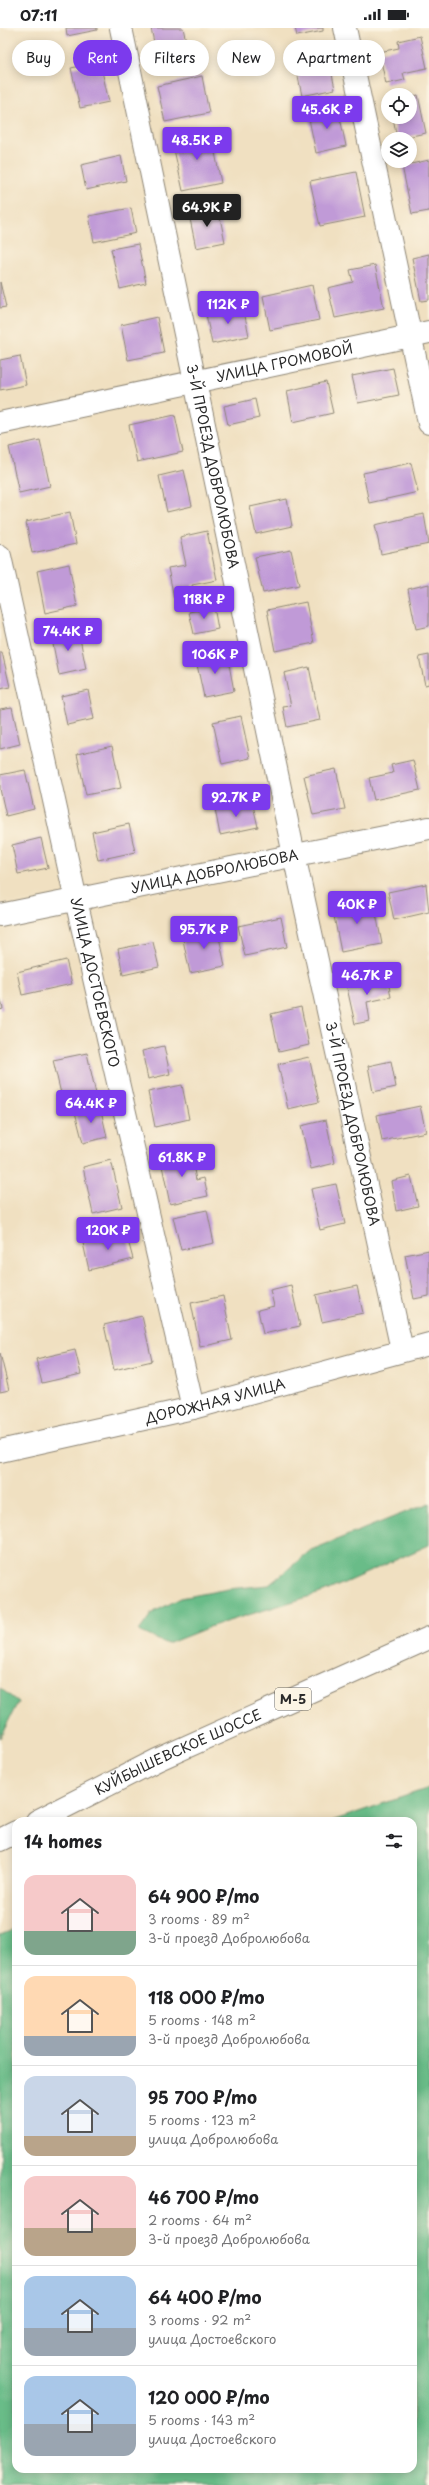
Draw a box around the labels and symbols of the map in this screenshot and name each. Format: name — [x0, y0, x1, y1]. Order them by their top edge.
pin: 45.6K ₽ — [290, 96, 364, 130]
pin: 48.5K ₽ — [160, 127, 234, 161]
pin: 64.9K ₽ — [170, 194, 244, 228]
pin: 112K ₽ — [195, 291, 261, 325]
street label: УЛИЦА ГРОМОВОЙ — [214, 337, 355, 387]
street label: 3-Й ПРОЕЗД ДОБРОЛЮБОВА — [182, 362, 245, 570]
pin: 118K ₽ — [171, 586, 237, 620]
pin: 74.4K ₽ — [31, 618, 105, 652]
pin: 106K ₽ — [182, 641, 248, 675]
pin: 92.7K ₽ — [199, 784, 273, 818]
street label: УЛИЦА ДОБРОЛЮБОВА — [129, 844, 300, 898]
pin: 40K ₽ — [329, 891, 385, 925]
street label: УЛИЦА ДОСТОЕВСКОГО — [66, 895, 125, 1069]
pin: 95.7K ₽ — [167, 916, 241, 950]
pin: 46.7K ₽ — [330, 962, 404, 996]
street label: 3-Й ПРОЕЗД ДОБРОЛЮБОВА — [321, 1020, 386, 1228]
pin: 64.4K ₽ — [54, 1090, 128, 1124]
pin: 61.8K ₽ — [145, 1144, 219, 1178]
pin: 120K ₽ — [75, 1217, 141, 1251]
street label: ДОРОЖНАЯ УЛИЦА — [142, 1372, 288, 1429]
road number: М-5 — [275, 1688, 311, 1710]
street label: КУЙБЫШЕВСКОЕ ШОССЕ — [91, 1703, 265, 1800]

